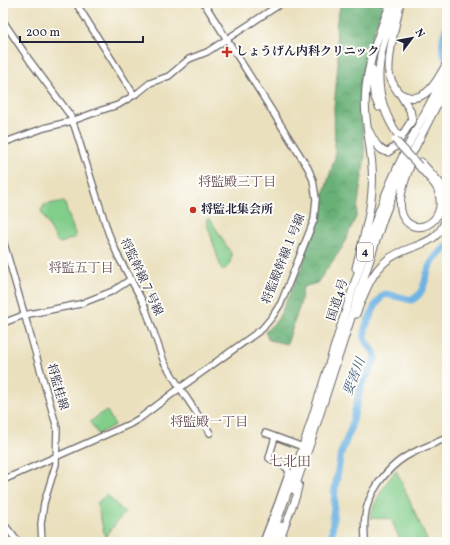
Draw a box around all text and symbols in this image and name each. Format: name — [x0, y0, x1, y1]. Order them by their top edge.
scale bar — [20, 18, 143, 44]
north arrow — [392, 18, 432, 58]
text: 200 m — [26, 25, 60, 41]
text: N — [411, 26, 428, 41]
place label: しょうげん内科クリニック — [236, 44, 379, 60]
marker: しょうげん内科クリニック — [221, 46, 233, 58]
district label: 将監殿三丁目 — [198, 174, 276, 192]
place label: 将監北集会所 — [201, 202, 273, 218]
marker: 将監北集会所 — [188, 205, 198, 215]
street label: 将監殿幹線１号線 — [259, 211, 309, 307]
street label: 将監幹線７号線 — [116, 236, 166, 318]
road number: 4 — [357, 243, 373, 261]
district label: 将監五丁目 — [48, 260, 114, 278]
street label: 国道4号 — [324, 277, 352, 323]
water label: 要害川 — [340, 354, 371, 398]
street label: 将監桂線 — [43, 362, 71, 412]
district label: 将監殿一丁目 — [170, 414, 248, 432]
district label: 七北田 — [269, 453, 311, 472]

